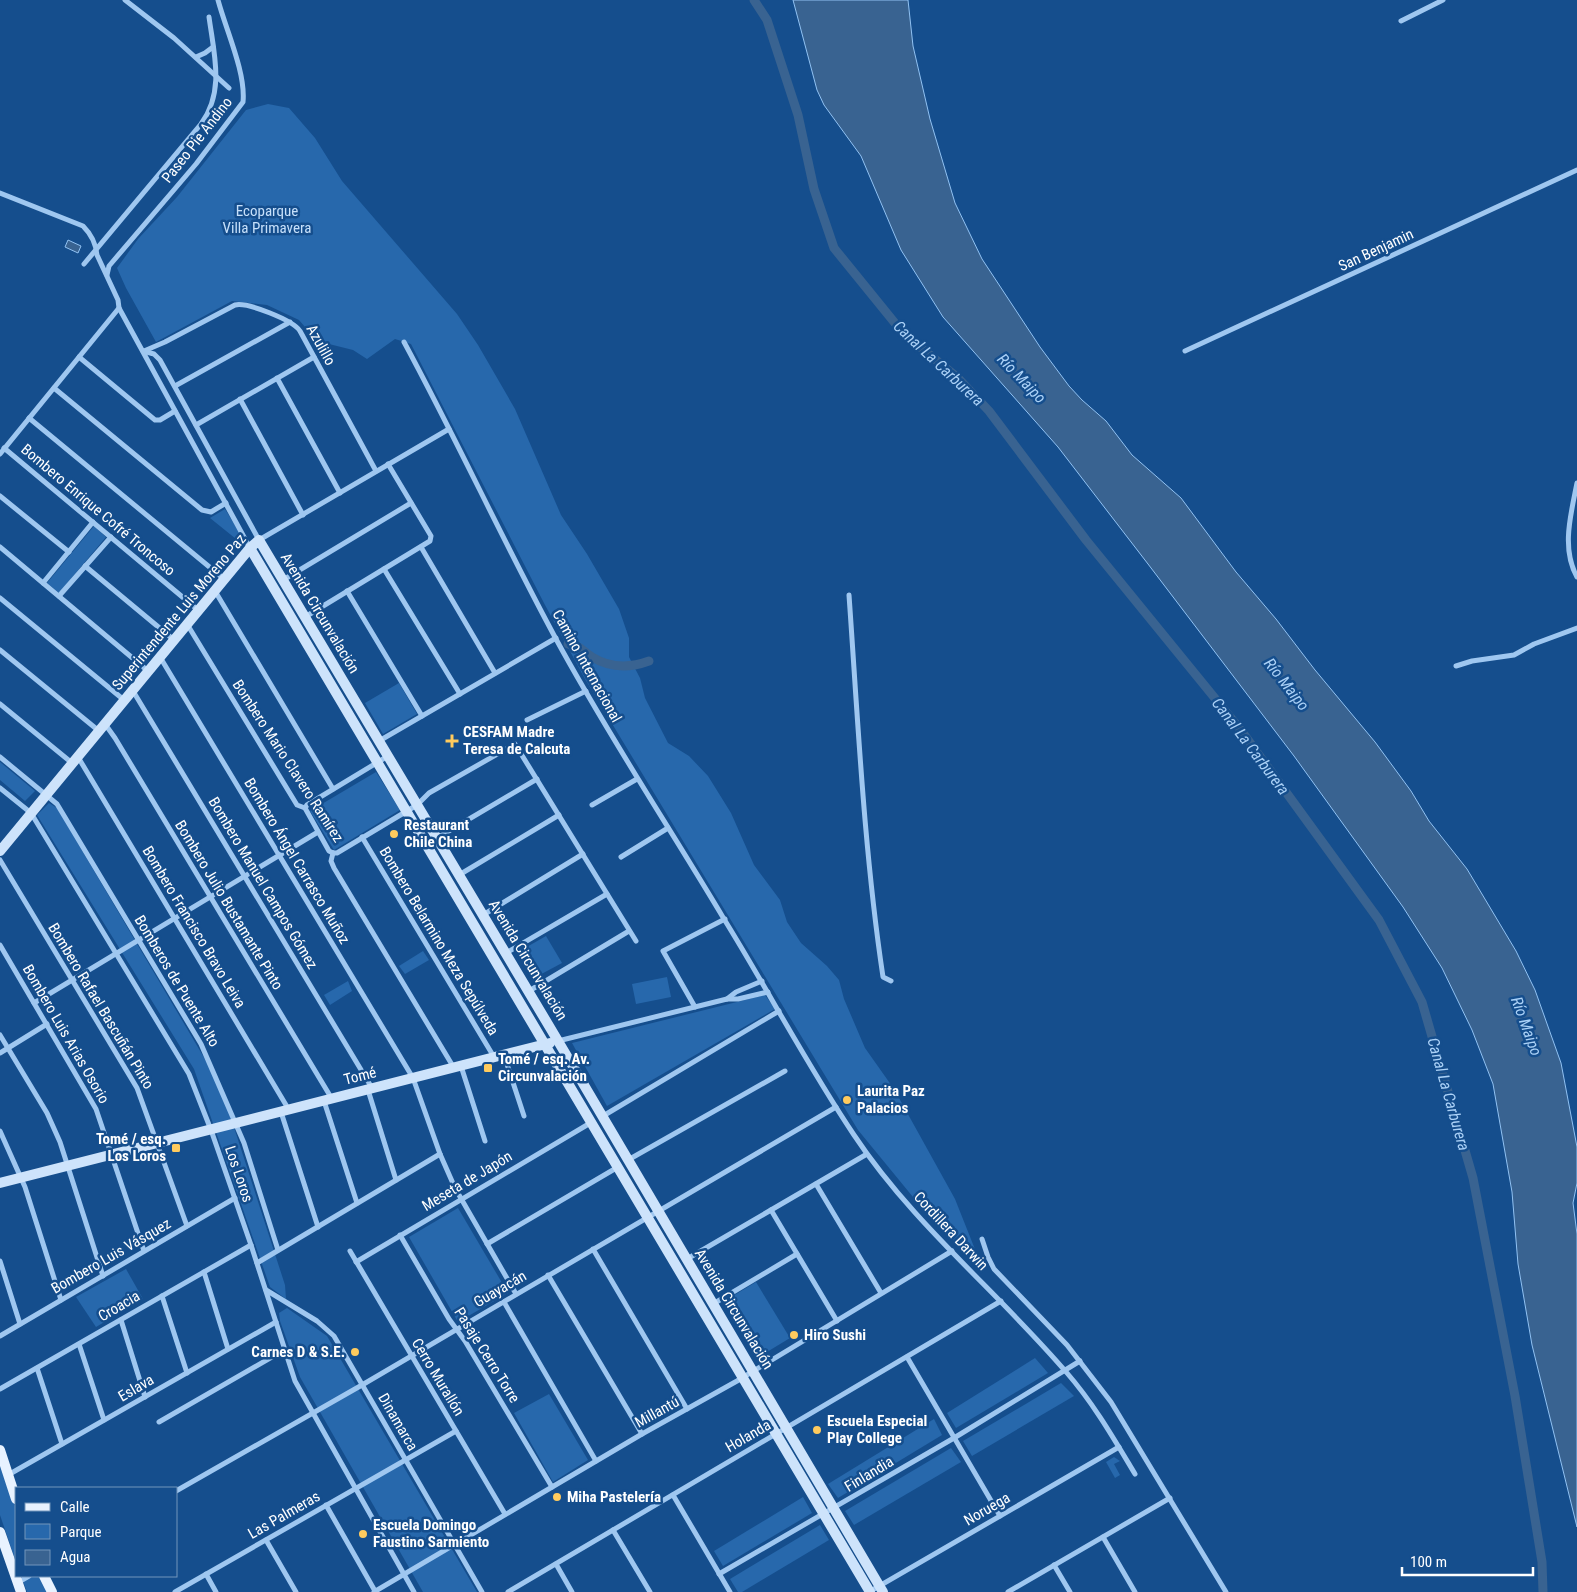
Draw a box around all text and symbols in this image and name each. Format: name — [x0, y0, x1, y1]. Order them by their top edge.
street label: Paseo Pie Andino — [158, 93, 236, 187]
park label: Ecoparque Villa Primavera — [223, 202, 311, 237]
street label: San Benjamin — [1336, 225, 1416, 275]
water label: Canal La Carburera — [890, 317, 988, 410]
street label: Azulillo — [302, 321, 340, 369]
water label: Río Maipo — [993, 350, 1050, 407]
street label: Bombero Enrique Cofré Troncoso — [17, 440, 179, 580]
street label: Superintendente Luis Moreno Paz — [108, 530, 250, 694]
street label: Avenida Circunvalación — [277, 549, 363, 677]
street label: Camino Internacional — [549, 607, 625, 725]
water label: Río Maipo — [1260, 654, 1313, 715]
street label: Bombero Mario Clavero Ramírez — [229, 676, 347, 846]
water label: Canal La Carburera — [1208, 694, 1293, 799]
place label: CESFAM Madre Teresa de Calcuta — [463, 723, 570, 758]
marker: CESFAM Madre Teresa de Calcuta — [445, 734, 459, 748]
street label: Bombero Ángel Carrasco Muñoz — [240, 775, 354, 947]
street label: Bombero Manuel Campos Gómez — [204, 794, 322, 972]
place label: Restaurant Chile China — [404, 816, 472, 851]
street label: Bombero Julio Bustamante Pinto — [171, 817, 287, 993]
marker: Restaurant Chile China — [388, 828, 400, 840]
street label: Bombero Francisco Bravo Leiva — [138, 843, 250, 1011]
street label: Bombero Belarmino Meza Sepúlveda — [375, 843, 503, 1039]
street label: Avenida Circunvalación — [485, 896, 571, 1024]
street label: Bomberos de Puente Alto — [131, 912, 223, 1050]
street label: Bombero Rafael Bascuñán Pinto — [44, 920, 158, 1092]
street label: Bombero Luis Arias Osorio — [19, 961, 113, 1107]
water label: Río Maipo — [1507, 994, 1546, 1059]
water label: Canal La Carburera — [1423, 1035, 1474, 1153]
place label: Tomé / esq. Av. Circunvalación — [498, 1050, 590, 1085]
marker: Tomé / esq. Av. Circunvalación — [482, 1062, 494, 1074]
street label: Tomé — [342, 1063, 378, 1089]
place label: Laurita Paz Palacios — [857, 1082, 925, 1117]
marker: Laurita Paz Palacios — [841, 1094, 853, 1106]
place label: Tomé / esq. Los Loros — [96, 1130, 166, 1165]
marker: Tomé / esq. Los Loros — [170, 1142, 182, 1154]
street label: Los Loros — [221, 1143, 257, 1205]
street label: Meseta de Japón — [419, 1147, 515, 1215]
street label: Cordillera Darwin — [910, 1188, 992, 1274]
street label: Bombero Luis Vásquez — [48, 1214, 174, 1298]
street label: Avenida Circunvalación — [691, 1245, 777, 1373]
street label: Guayacán — [470, 1267, 530, 1311]
street label: Croacia — [95, 1287, 143, 1325]
street label: Pasaje Cerro Torre — [450, 1304, 524, 1406]
place label: Hiro Sushi — [804, 1326, 866, 1344]
marker: Hiro Sushi — [788, 1329, 800, 1341]
street label: Cerro Murallón — [408, 1335, 468, 1419]
place label: Carnes D & S.E. — [251, 1343, 345, 1361]
marker: Carnes D & S.E. — [349, 1346, 361, 1358]
street label: Eslava — [115, 1371, 157, 1405]
street label: Dinamarca — [374, 1390, 422, 1454]
street label: Millantú — [632, 1393, 682, 1431]
place label: Escuela Especial Play College — [827, 1412, 927, 1447]
street label: Holanda — [722, 1416, 774, 1456]
marker: Escuela Especial Play College — [811, 1424, 823, 1436]
street label: Finlandia — [841, 1452, 897, 1496]
legend — [15, 1487, 178, 1577]
street label: Las Palmeras — [245, 1487, 323, 1543]
place label: Miha Pastelería — [567, 1488, 661, 1506]
street label: Noruega — [961, 1489, 1013, 1529]
marker: Miha Pastelería — [551, 1491, 563, 1503]
text: Calle — [60, 1498, 90, 1516]
place label: Escuela Domingo Faustino Sarmiento — [373, 1516, 489, 1551]
text: Parque — [60, 1523, 102, 1541]
marker: Escuela Domingo Faustino Sarmiento — [357, 1528, 369, 1540]
scale bar — [1402, 1544, 1533, 1576]
text: Agua — [60, 1548, 90, 1566]
text: 100 m — [1410, 1553, 1447, 1571]

